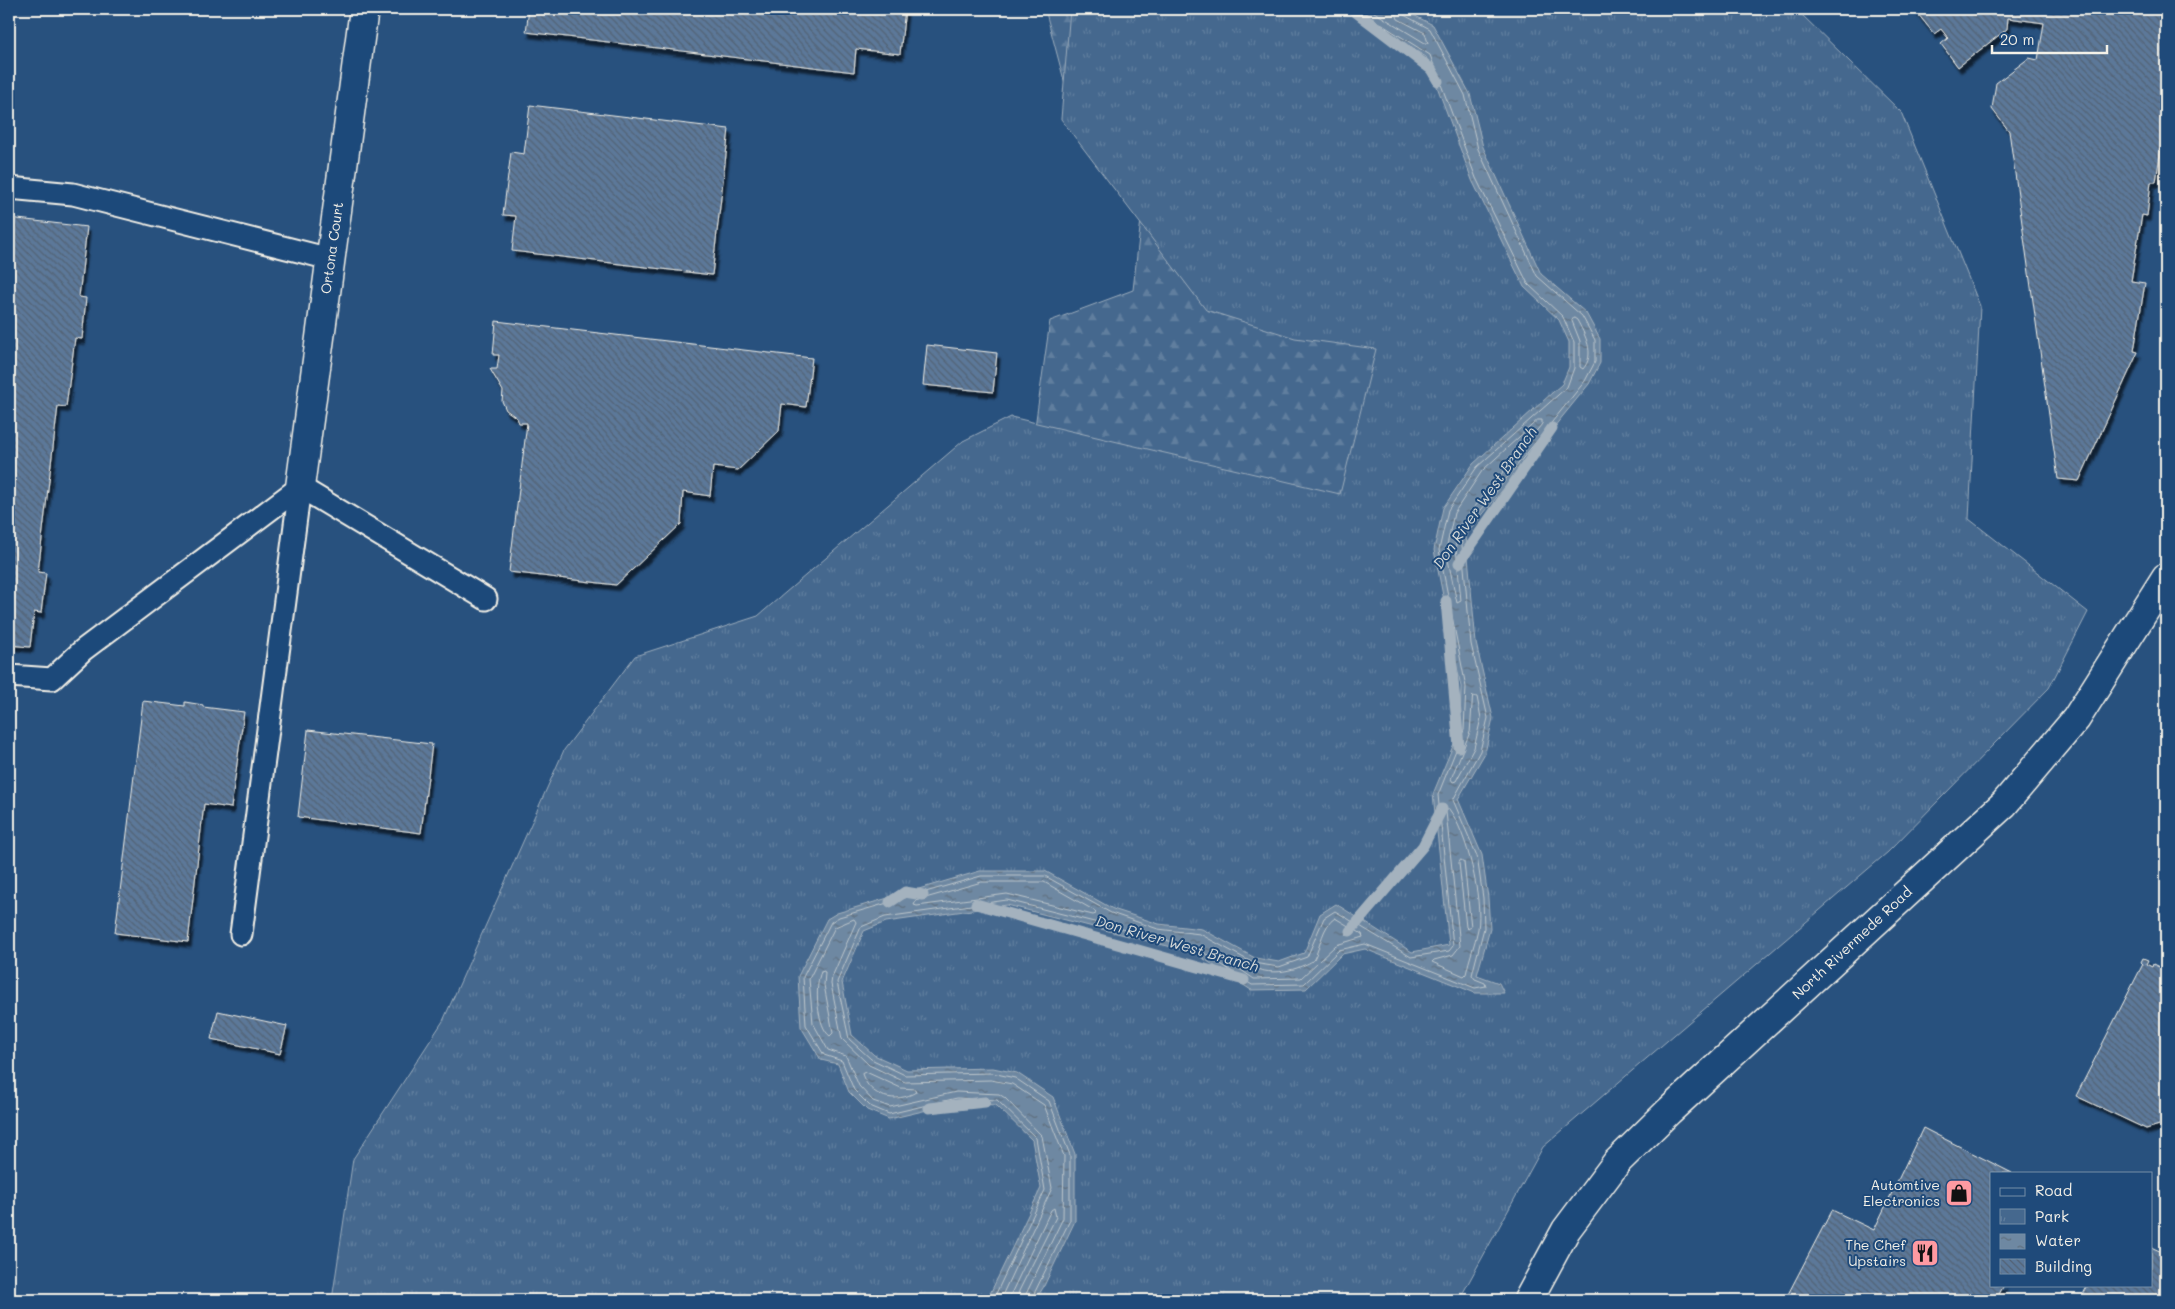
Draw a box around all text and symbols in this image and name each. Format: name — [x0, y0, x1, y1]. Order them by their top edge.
scale bar — [1992, 22, 2108, 54]
text: 20 m — [2000, 29, 2034, 49]
street label: Ortona Court — [316, 201, 347, 295]
water label: Don River West Branch — [1428, 422, 1541, 572]
street label: North Rivermede Road — [1788, 882, 1916, 1003]
water label: Don River West Branch — [1093, 910, 1261, 976]
legend — [1990, 1172, 2152, 1286]
place label: Automtive Electronics — [1863, 1175, 1940, 1210]
shop icon: Automtive Electronics — [1944, 1178, 1974, 1208]
text: Road — [2035, 1180, 2072, 1200]
text: Park — [2035, 1206, 2069, 1226]
text: Water — [2035, 1230, 2081, 1250]
place label: The Chef Upstairs — [1845, 1235, 1907, 1270]
restaurant icon: The Chef Upstairs — [1910, 1238, 1940, 1268]
text: Building — [2035, 1256, 2092, 1276]

